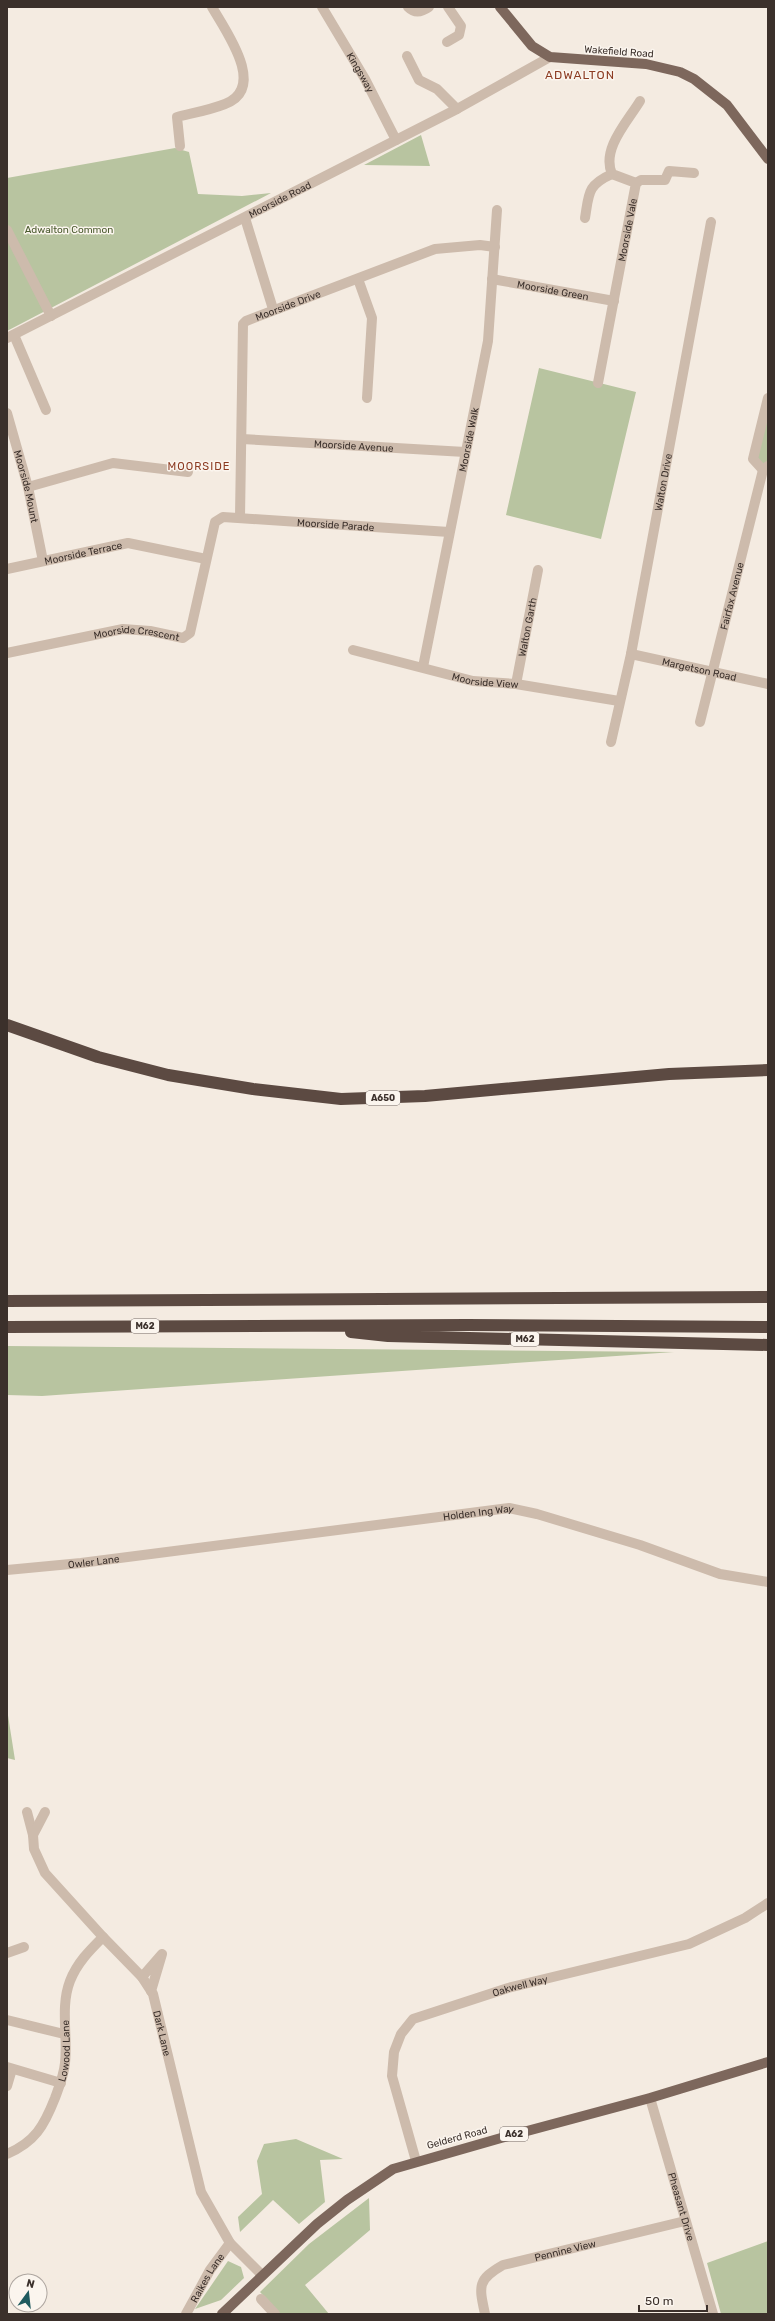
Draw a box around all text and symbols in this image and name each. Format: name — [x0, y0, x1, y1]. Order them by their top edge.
street label: Wakefield Road — [584, 44, 654, 60]
street label: Kingsway — [344, 51, 376, 95]
district label: ADWALTON — [545, 68, 615, 82]
street label: Moorside Road — [247, 179, 313, 221]
street label: Moorside Vale — [616, 197, 640, 263]
park label: Adwalton Common — [25, 224, 113, 236]
street label: Moorside Green — [516, 279, 590, 303]
street label: Moorside Drive — [254, 288, 323, 324]
street label: Moorside Walk — [457, 406, 482, 473]
street label: Moorside Avenue — [314, 438, 394, 455]
street label: Moorside Mount — [11, 449, 40, 524]
street label: Walton Drive — [653, 452, 675, 512]
district label: MOORSIDE — [168, 460, 230, 473]
street label: Moorside Parade — [297, 517, 375, 534]
street label: Moorside Terrace — [43, 539, 124, 568]
street label: Fairfax Avenue — [718, 561, 747, 631]
street label: Walton Garth — [516, 597, 540, 658]
street label: Moorside Crescent — [93, 624, 180, 644]
street label: Margetson Road — [661, 656, 738, 684]
street label: Moorside View — [450, 671, 519, 691]
road number: A650 — [366, 1091, 400, 1105]
road number: M62 — [131, 1319, 159, 1333]
road number: M62 — [511, 1332, 539, 1346]
street label: Holden Ing Way — [442, 1503, 515, 1523]
street label: Owler Lane — [67, 1553, 121, 1571]
street label: Oakwell Way — [491, 1973, 550, 2000]
street label: Dark Lane — [150, 2009, 173, 2058]
street label: Lowood Lane — [56, 2019, 73, 2083]
street label: Gelderd Road — [426, 2124, 489, 2152]
road number: A62 — [500, 2127, 528, 2141]
street label: Pheasant Drive — [665, 2171, 696, 2243]
street label: Pennine View — [533, 2238, 597, 2264]
street label: Raikes Lane — [188, 2251, 228, 2305]
north arrow — [8, 2273, 48, 2313]
text: N — [25, 2277, 36, 2291]
scale bar — [639, 2287, 707, 2313]
text: 50 m — [645, 2294, 673, 2308]

